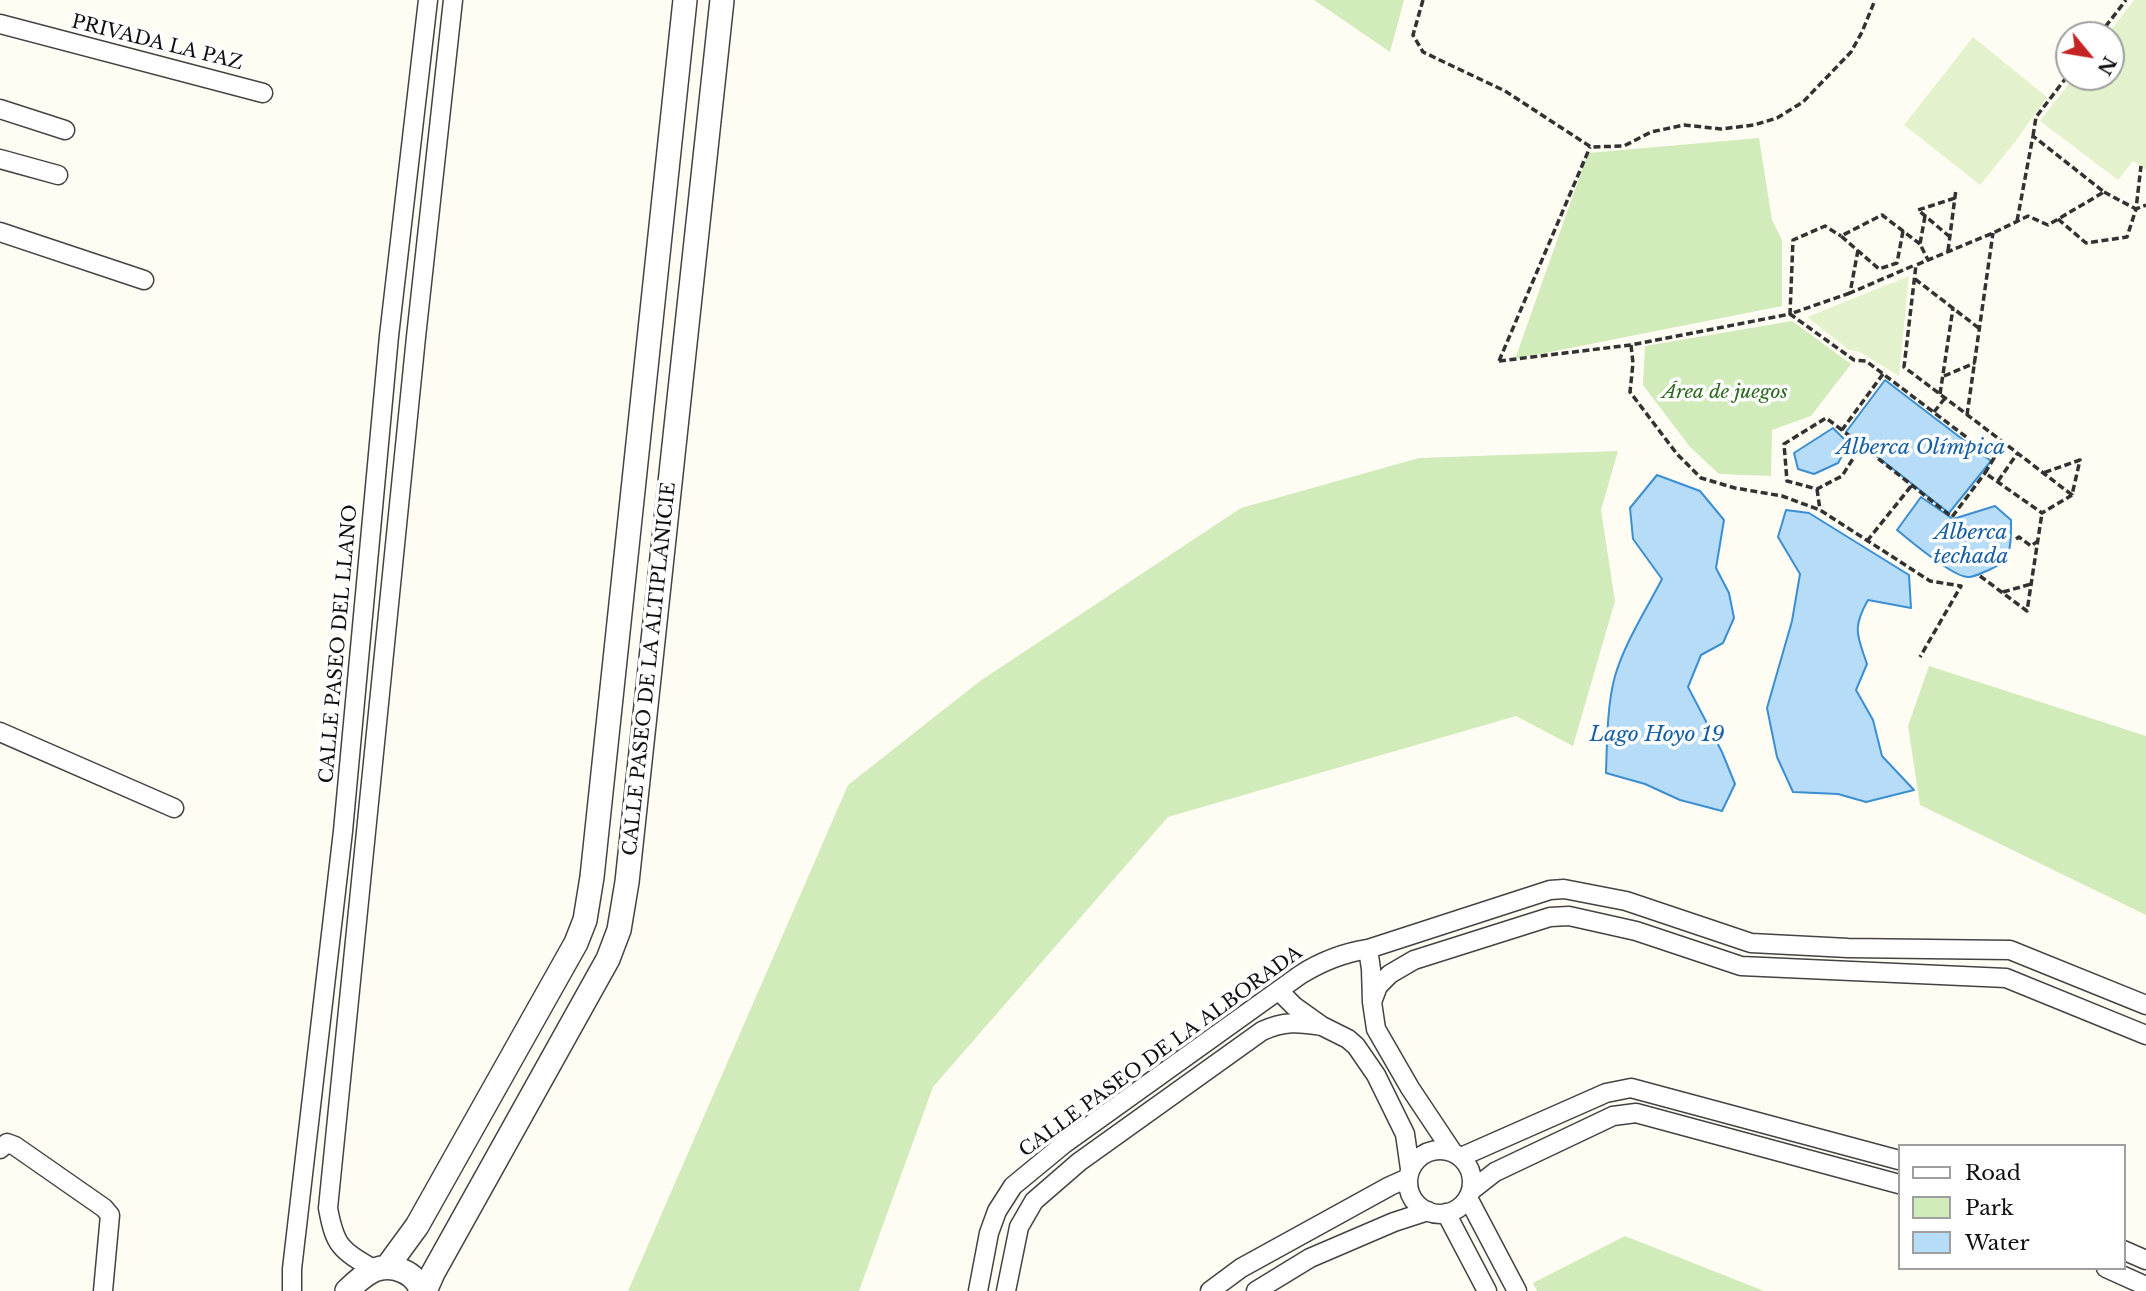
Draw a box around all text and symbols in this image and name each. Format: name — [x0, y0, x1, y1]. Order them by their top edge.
street label: PRIVADA LA PAZ — [69, 11, 245, 75]
north arrow — [2055, 21, 2125, 91]
text: N — [2092, 52, 2121, 79]
park label: Área de juegos — [1662, 382, 1788, 404]
water label: Alberca Olímpica — [1837, 435, 2005, 461]
street label: CALLE PASEO DE LA ALTIPLANICIE — [619, 481, 681, 857]
street label: CALLE PASEO DEL LLANO — [315, 504, 363, 784]
water label: Alberca techada — [1934, 520, 2008, 570]
water label: Lago Hoyo 19 — [1589, 722, 1725, 748]
street label: CALLE PASEO DE LA ALBORADA — [1015, 942, 1307, 1162]
legend — [1898, 1144, 2125, 1270]
text: Road — [1965, 1160, 2021, 1186]
text: Park — [1965, 1195, 2014, 1221]
text: Water — [1965, 1230, 2029, 1256]

